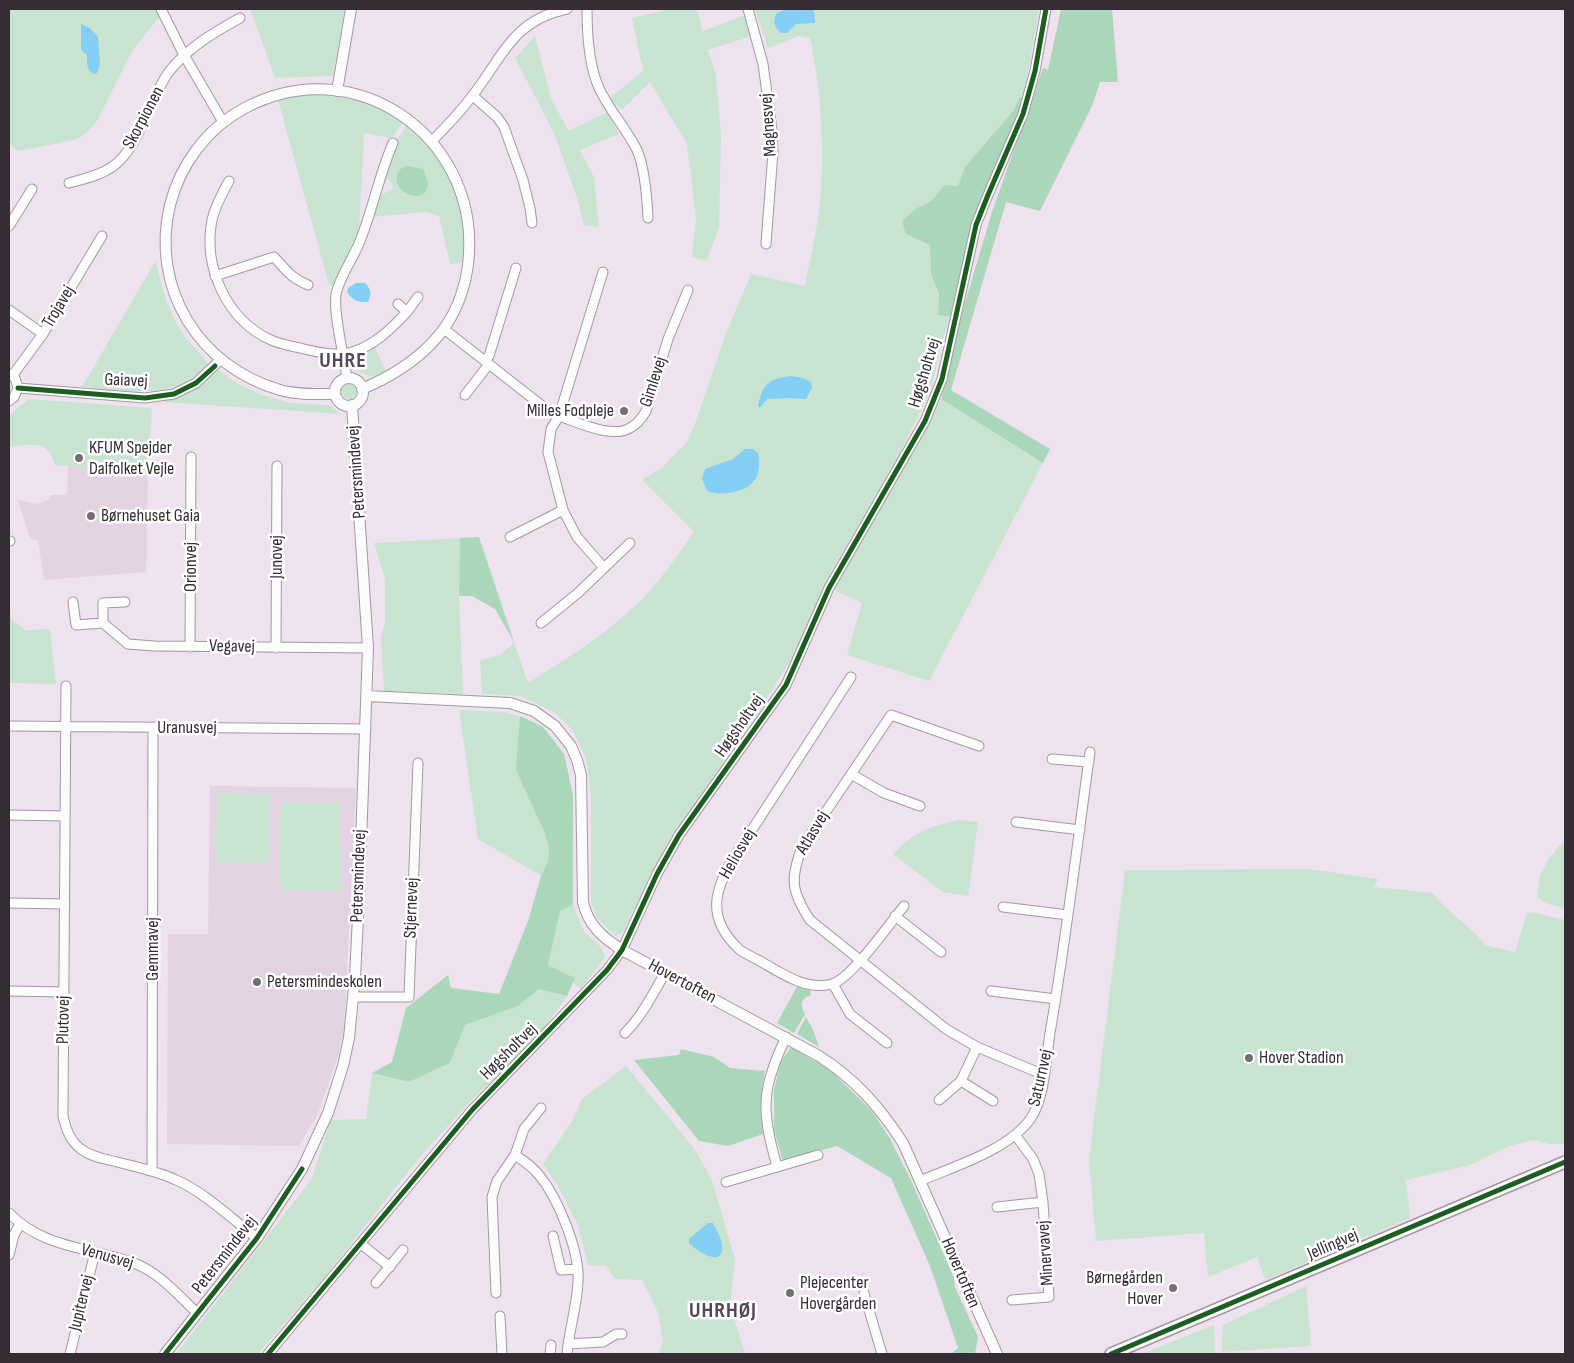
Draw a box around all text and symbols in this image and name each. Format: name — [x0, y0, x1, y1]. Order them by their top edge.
street label: Skorpionen — [119, 83, 169, 153]
street label: Magnesvej — [756, 93, 782, 157]
street label: Trojavej — [38, 282, 80, 332]
street label: Høgsholtvej — [904, 336, 946, 410]
district label: UHRE — [319, 348, 367, 374]
street label: Gimlevej — [636, 354, 672, 410]
street label: Gaiavej — [104, 369, 148, 393]
place label: Milles Fodpleje — [527, 400, 614, 422]
marker: Milles Fodpleje — [618, 405, 630, 417]
street label: Petersmindevej — [343, 425, 371, 519]
place label: KFUM Spejder Dalfolket Vejle — [89, 437, 174, 479]
marker: KFUM Spejder Dalfolket Vejle — [73, 452, 85, 464]
place label: Børnehuset Gaia — [101, 505, 200, 527]
marker: Børnehuset Gaia — [85, 510, 97, 522]
street label: Junovej — [266, 535, 288, 579]
street label: Orionvej — [180, 542, 202, 592]
street label: Vegavej — [209, 636, 255, 658]
street label: Høgsholtvej — [711, 691, 769, 761]
street label: Uranusvej — [157, 717, 217, 739]
street label: Atlasvej — [792, 807, 834, 859]
street label: Heliosvej — [715, 825, 761, 883]
street label: Petersmindevej — [347, 829, 371, 923]
street label: Stjernevej — [400, 877, 424, 939]
street label: Gemmavej — [142, 917, 164, 981]
street label: Hovertoften — [644, 955, 720, 1009]
place label: Petersmindeskolen — [267, 971, 382, 993]
marker: Petersmindeskolen — [251, 976, 263, 988]
street label: Plutovej — [53, 996, 75, 1044]
street label: Høgsholtvej — [476, 1019, 542, 1085]
street label: Saturnvej — [1024, 1047, 1058, 1109]
place label: Hover Stadion — [1259, 1047, 1344, 1069]
marker: Hover Stadion — [1243, 1052, 1255, 1064]
street label: Petersmindevej — [188, 1212, 262, 1298]
street label: Minervavej — [1033, 1220, 1059, 1286]
street label: Jellingvej — [1304, 1225, 1362, 1265]
street label: Hovertoften — [936, 1235, 984, 1311]
street label: Venusvej — [78, 1239, 136, 1275]
place label: Børnegården Hover — [1086, 1267, 1163, 1310]
place label: Plejecenter Hovergården — [800, 1272, 876, 1315]
street label: Jupitervej — [65, 1273, 99, 1333]
marker: Børnegården Hover — [1167, 1282, 1179, 1294]
marker: Plejecenter Hovergården — [784, 1287, 796, 1299]
district label: UHRHØJ — [688, 1298, 758, 1324]

